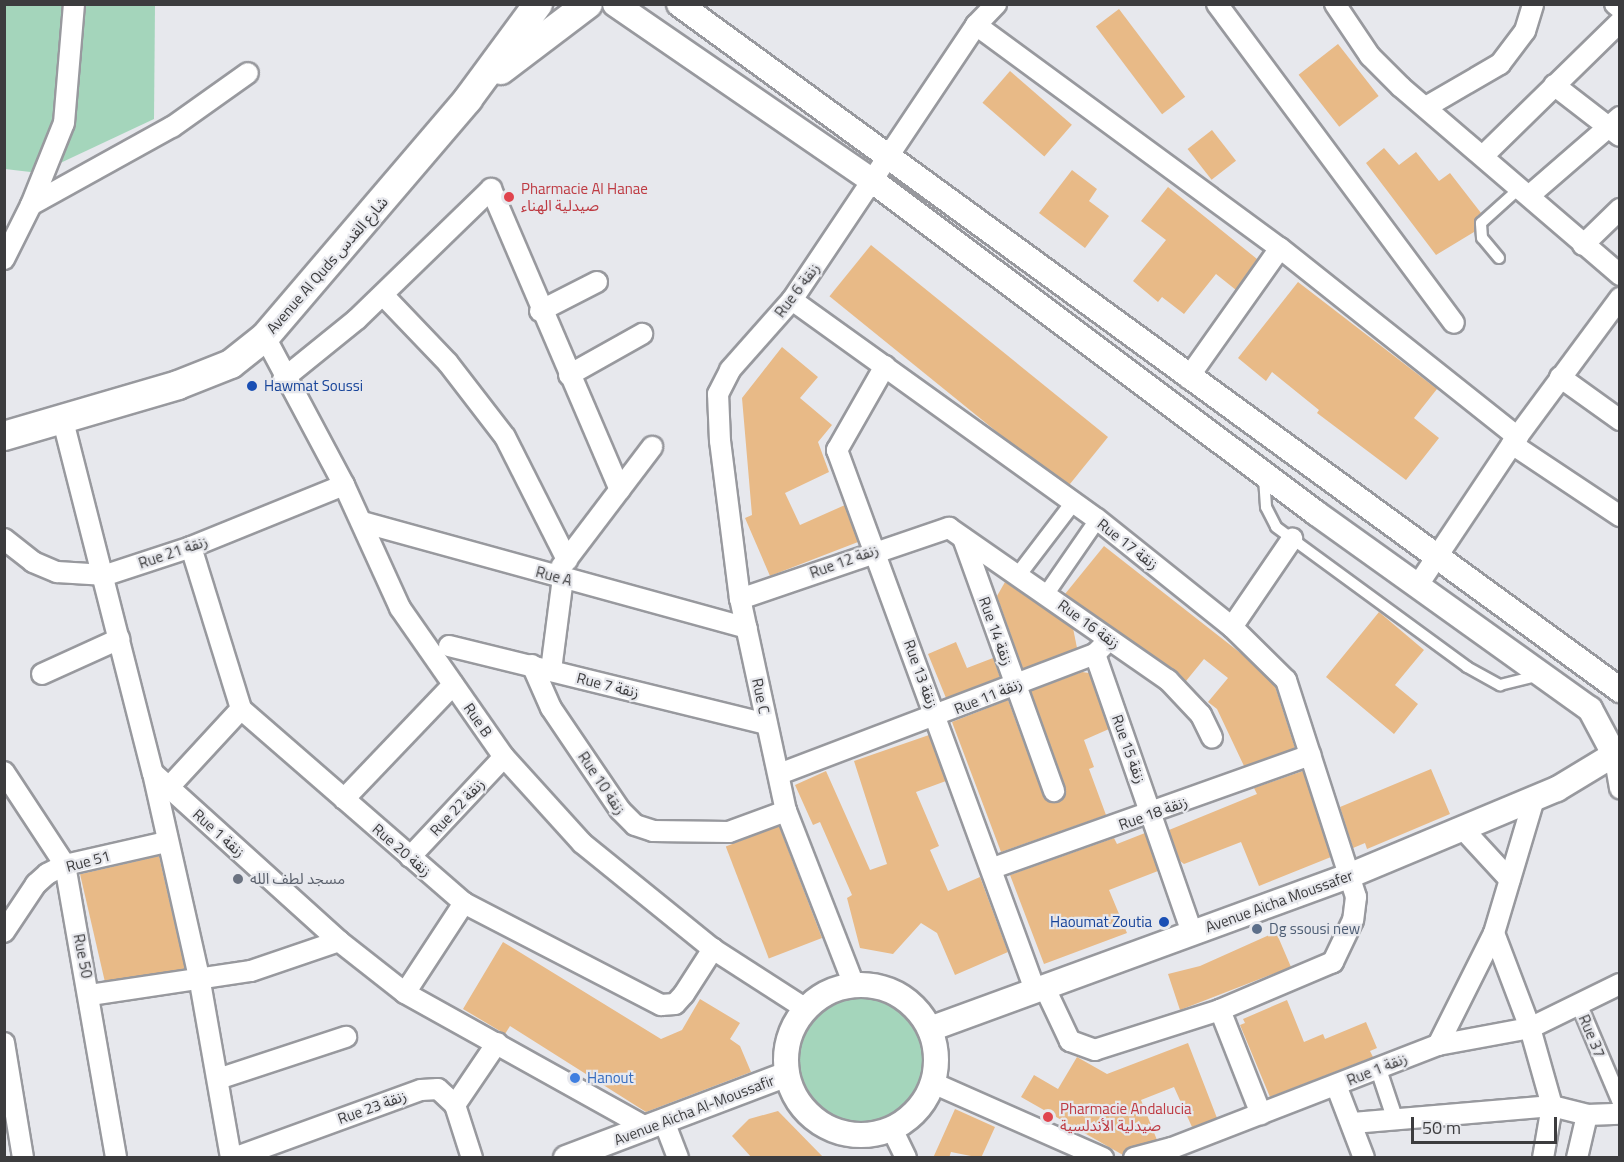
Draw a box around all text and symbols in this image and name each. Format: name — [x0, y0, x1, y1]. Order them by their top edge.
place label: Pharmacie Al Hanae صيدلية الهناء — [521, 179, 648, 214]
marker: Pharmacie Al Hanae صيدلية الهناء — [502, 190, 516, 204]
street label: Avenue Al Quds شارع القدس — [263, 193, 391, 337]
street label: Rue 6 زنقة — [771, 259, 823, 321]
place label: Hawmat Soussi — [264, 377, 363, 395]
marker: Hawmat Soussi — [245, 379, 259, 393]
street label: Rue 17 زنقة — [1094, 515, 1162, 573]
street label: Rue 21 زنقة — [136, 532, 210, 572]
street label: Rue 12 زنقة — [807, 540, 881, 582]
street label: Rue A — [534, 563, 574, 589]
street label: Rue 14 زنقة — [975, 594, 1017, 668]
street label: Rue 16 زنقة — [1055, 596, 1123, 652]
street label: Rue 13 زنقة — [900, 637, 942, 711]
street label: Rue 7 زنقة — [575, 669, 641, 701]
street label: Rue 11 زنقة — [951, 674, 1025, 718]
street label: Rue C — [748, 676, 774, 716]
street label: Rue B — [460, 700, 496, 740]
street label: Rue 15 زنقة — [1108, 712, 1150, 786]
street label: Rue 10 زنقة — [574, 748, 630, 818]
street label: Rue 22 زنقة — [426, 775, 488, 839]
street label: Rue 18 زنقة — [1116, 792, 1190, 834]
street label: Rue 1 زنقة — [189, 805, 249, 861]
street label: Rue 20 زنقة — [369, 820, 435, 880]
street label: Rue 51 — [64, 847, 112, 875]
street label: Avenue Aicha Moussafer — [1203, 866, 1355, 936]
place label: مسجد لطف الله — [250, 870, 345, 888]
marker: مسجد لطف الله — [231, 872, 245, 886]
place label: Haoumat Zoutia — [1050, 913, 1152, 931]
marker: Haoumat Zoutia — [1157, 915, 1171, 929]
place label: Dg ssousi new — [1269, 920, 1360, 938]
marker: Dg ssousi new — [1250, 922, 1264, 936]
street label: Rue 50 — [70, 932, 96, 980]
street label: Rue 37 — [1575, 1012, 1609, 1060]
street label: Rue 1 زنقة — [1344, 1049, 1410, 1089]
place label: Hanout — [587, 1069, 634, 1087]
marker: Hanout — [568, 1071, 582, 1085]
street label: Avenue Aicha Al-Moussafir — [611, 1071, 777, 1149]
street label: Rue 23 زنقة — [335, 1086, 409, 1128]
place label: Pharmacie Andalucia صيدلية الأندلسية — [1060, 1099, 1192, 1134]
scale bar — [1414, 1105, 1560, 1143]
marker: Pharmacie Andalucia صيدلية الأندلسية — [1041, 1110, 1055, 1124]
text: 50 m — [1422, 1114, 1461, 1141]

